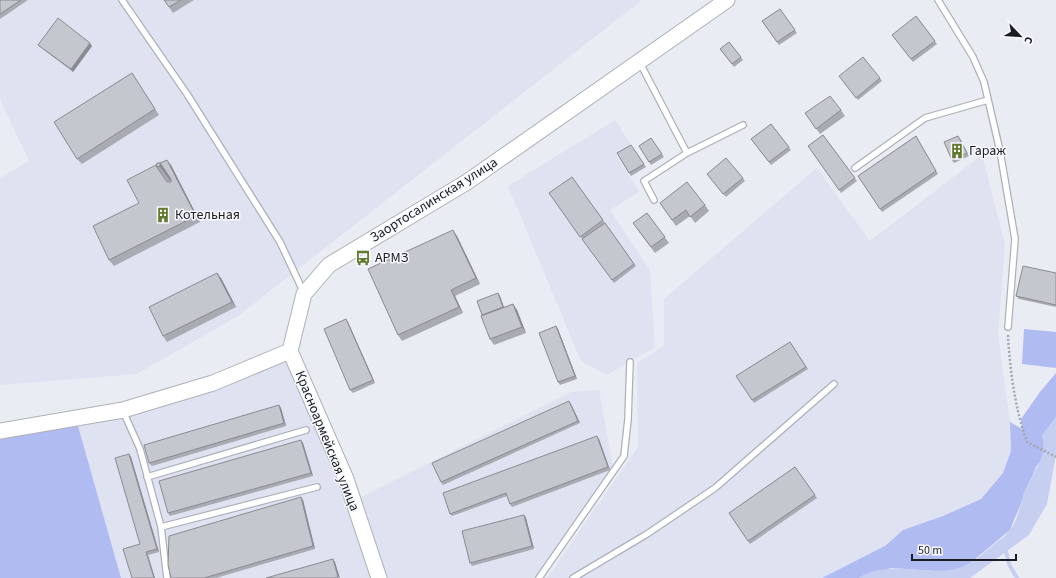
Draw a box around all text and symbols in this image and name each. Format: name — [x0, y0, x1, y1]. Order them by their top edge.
north arrow — [1000, 16, 1040, 56]
text: С — [1020, 34, 1037, 47]
place label: Гараж — [969, 141, 1006, 161]
building icon: Гараж — [948, 142, 966, 160]
street label: Заортосалинская улица — [366, 153, 502, 247]
place label: Котельная — [175, 205, 240, 225]
building icon: Котельная — [154, 206, 172, 224]
place label: АРМЗ — [375, 248, 409, 268]
bus stop icon: АРМЗ — [354, 249, 372, 267]
street label: Красноармейская улица — [290, 368, 364, 514]
scale bar — [912, 536, 1016, 562]
text: 50 m — [918, 542, 942, 559]

